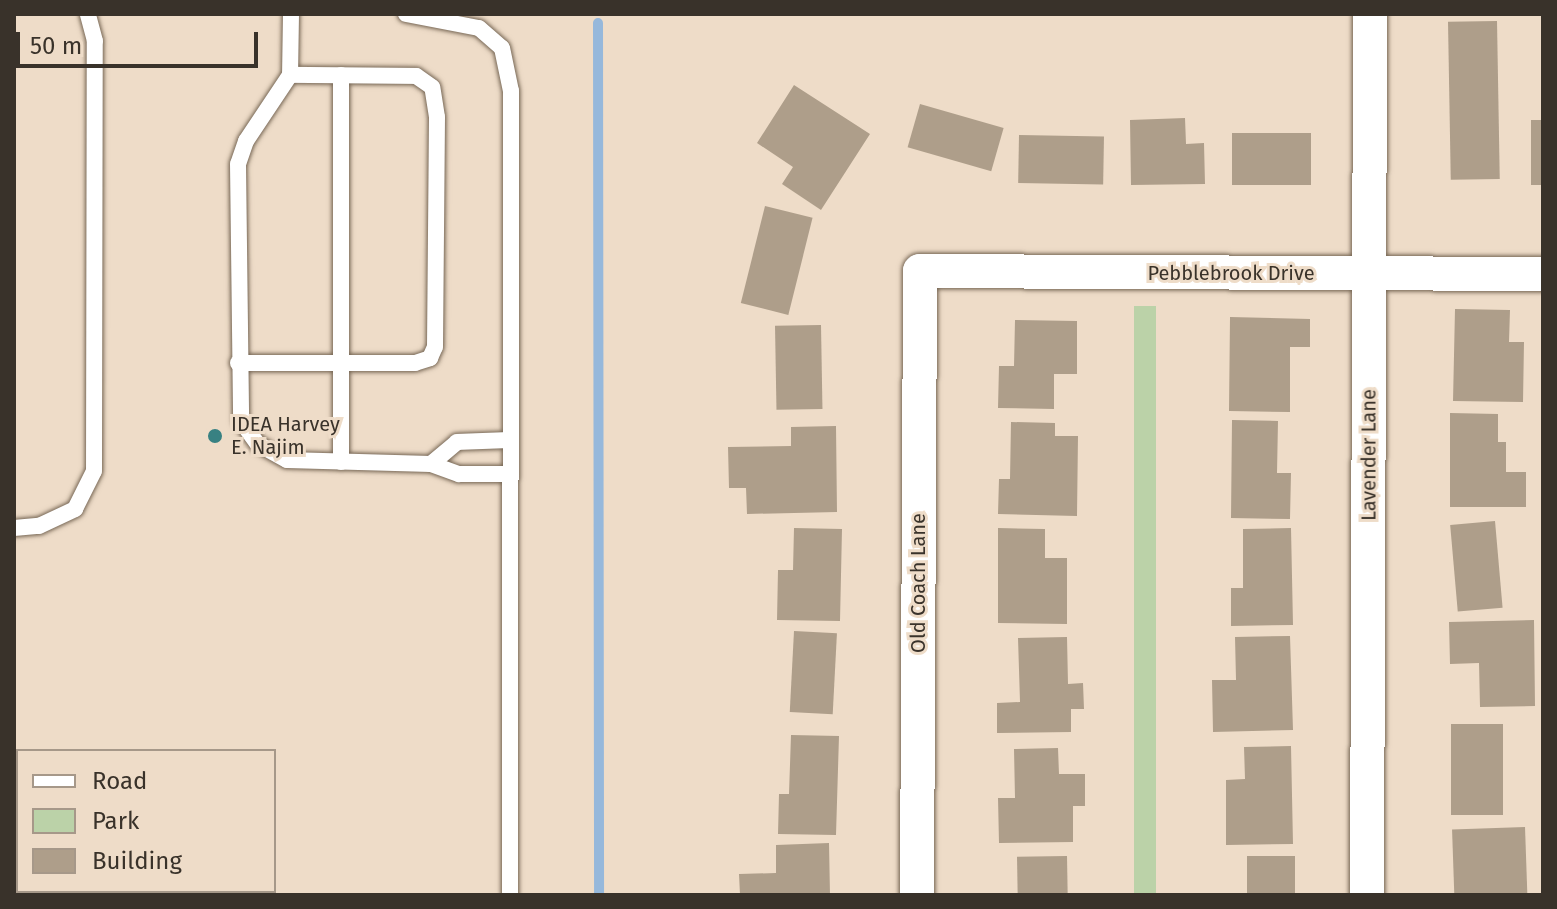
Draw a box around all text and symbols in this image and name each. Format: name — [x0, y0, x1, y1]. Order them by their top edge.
scale bar — [20, 16, 262, 66]
text: 50 m — [30, 32, 82, 60]
street label: Pebblebrook Drive — [1147, 261, 1315, 285]
street label: Lavender Lane — [1357, 389, 1381, 521]
place label: IDEA Harvey E. Najim — [231, 412, 340, 459]
marker: IDEA Harvey E. Najim — [206, 427, 224, 445]
street label: Old Coach Lane — [906, 513, 930, 653]
legend — [16, 749, 276, 893]
text: Road — [92, 767, 147, 795]
text: Park — [92, 807, 139, 835]
text: Building — [92, 847, 182, 875]

